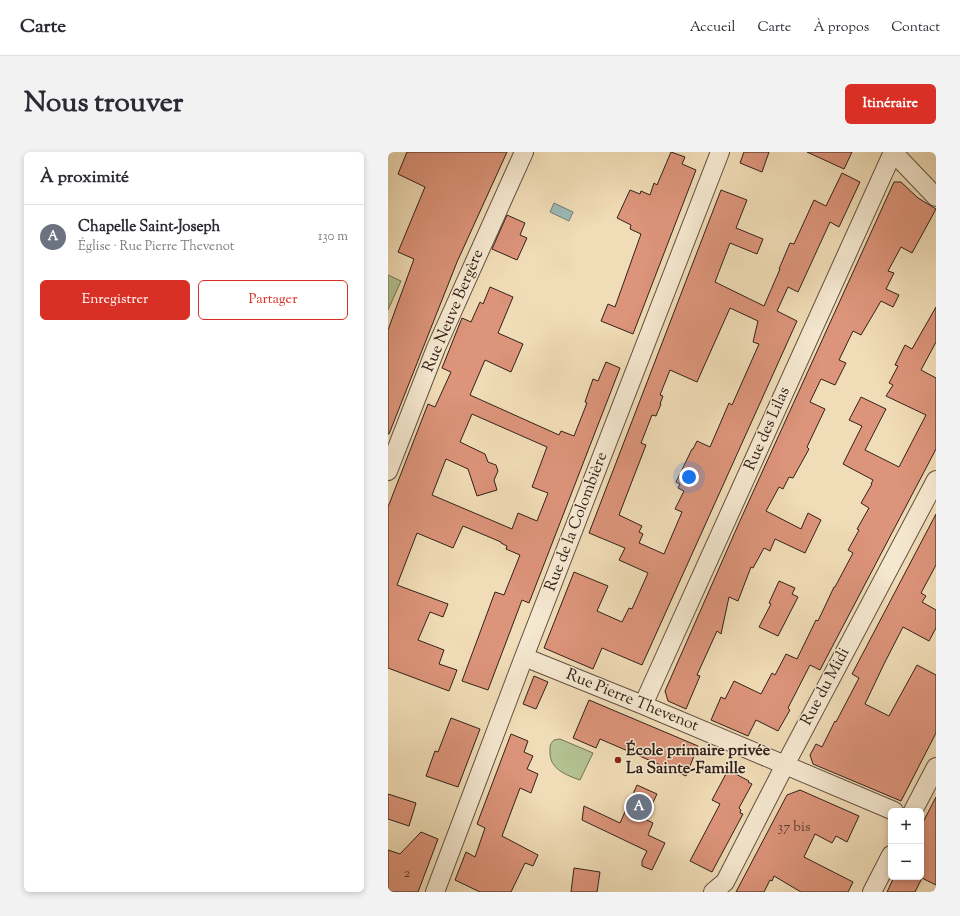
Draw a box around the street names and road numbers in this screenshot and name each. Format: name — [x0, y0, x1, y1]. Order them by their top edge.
street label: Rue Neuve Bergère — [418, 246, 490, 376]
street label: Rue des Lilas — [739, 383, 797, 475]
street label: Rue de la Colombière — [540, 449, 614, 595]
street label: Rue du Midi — [796, 644, 856, 730]
street label: Rue Pierre Thevenot — [562, 664, 702, 738]

